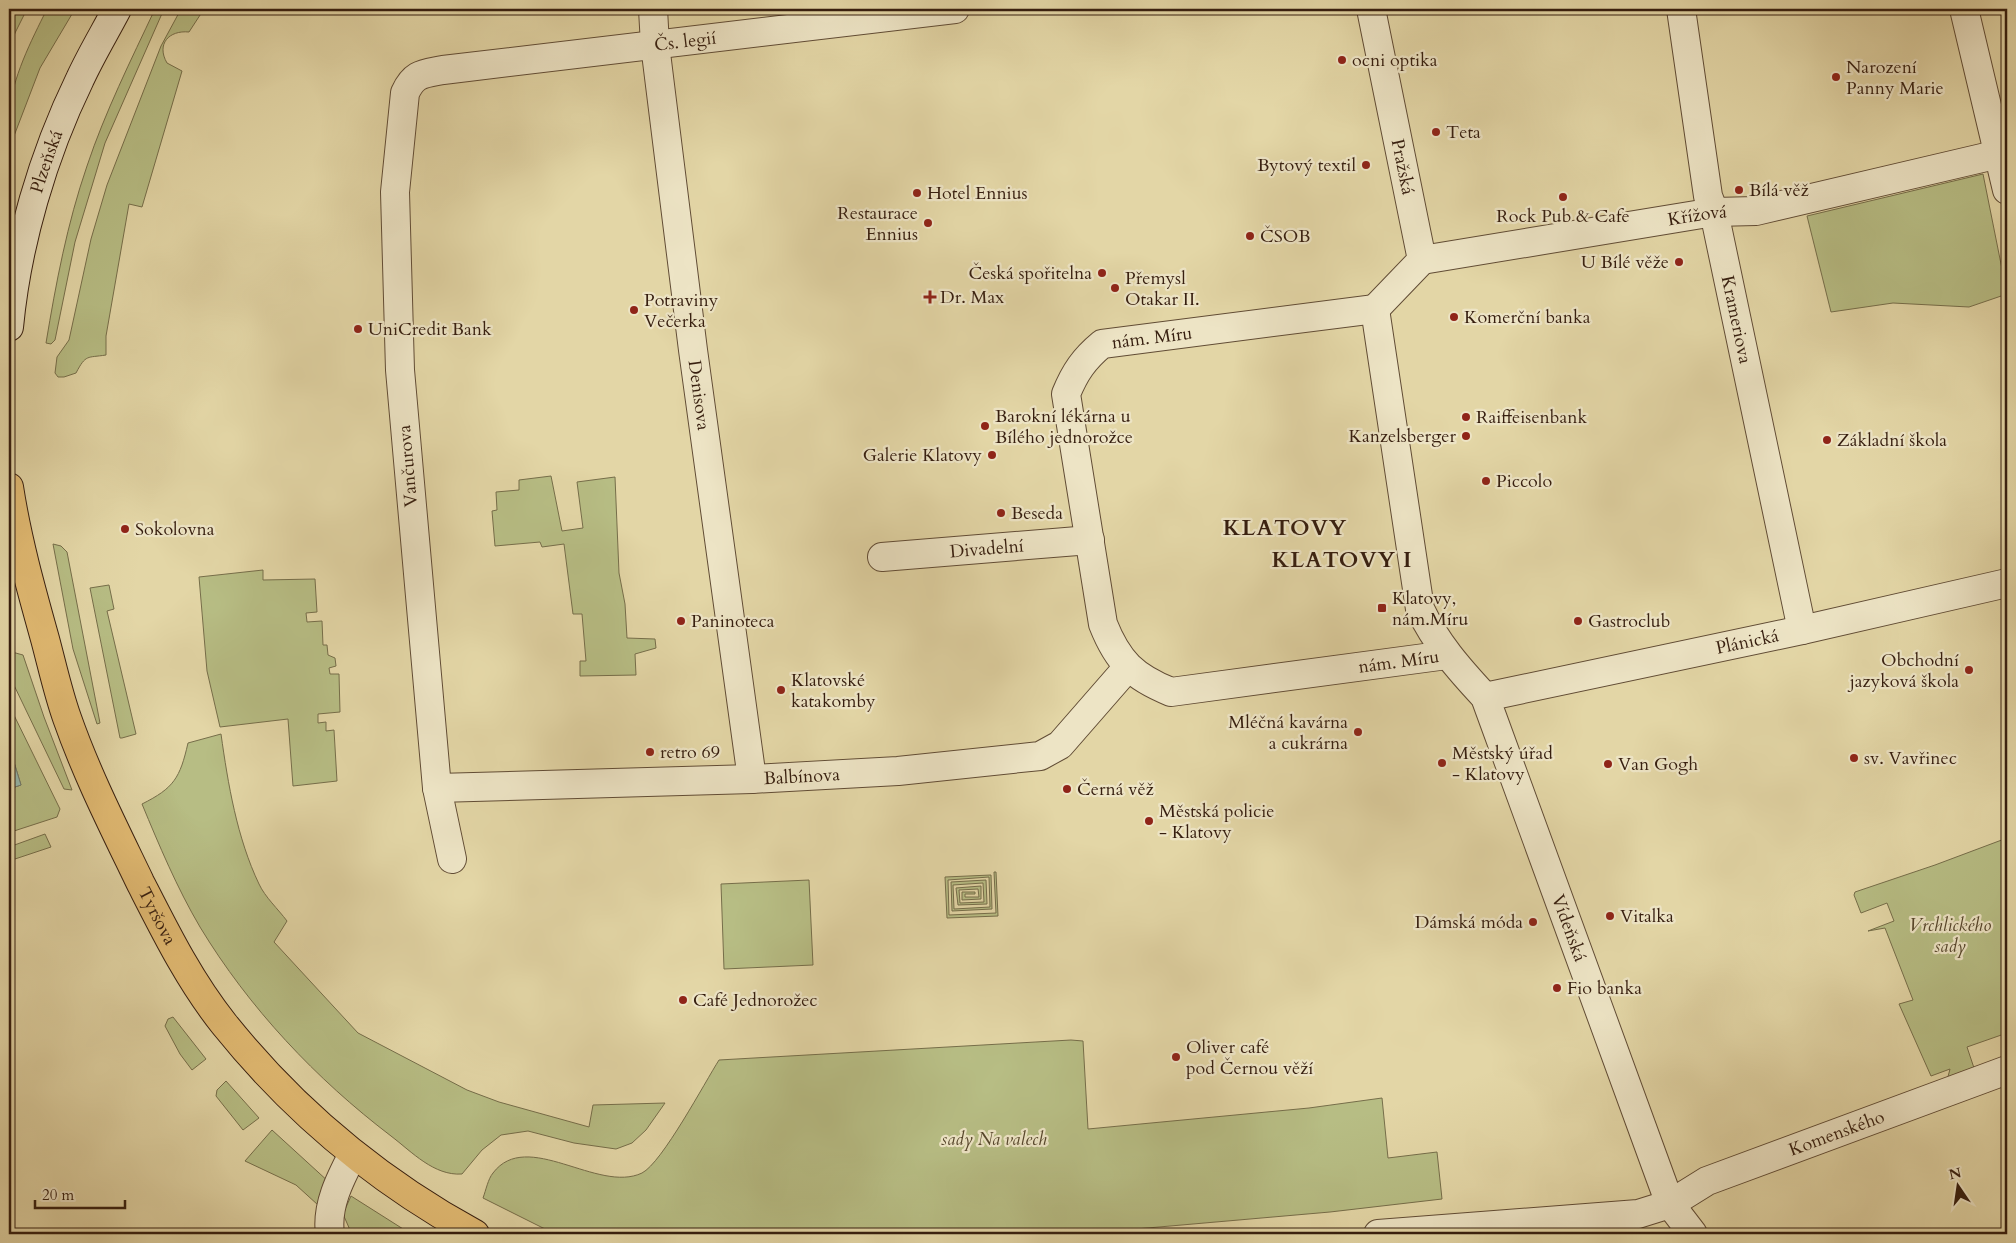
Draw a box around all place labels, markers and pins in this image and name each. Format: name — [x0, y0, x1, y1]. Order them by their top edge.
place label: ocni optika — [1352, 48, 1438, 73]
marker: ocni optika — [1336, 54, 1348, 66]
place label: Narození Panny Marie — [1846, 55, 1944, 101]
marker: Narození Panny Marie — [1830, 71, 1842, 83]
place label: Teta — [1446, 120, 1481, 145]
marker: Teta — [1430, 126, 1442, 138]
place label: Bytový textil — [1257, 153, 1356, 178]
marker: Bytový textil — [1360, 159, 1372, 171]
place label: Bílá věž — [1749, 178, 1809, 203]
place label: Hotel Ennius — [927, 181, 1028, 206]
marker: Bílá věž — [1733, 184, 1745, 196]
marker: Hotel Ennius — [911, 187, 923, 199]
marker: Rock Pub & Cafe — [1557, 191, 1569, 203]
place label: Restaurace Ennius — [837, 201, 918, 247]
place label: Rock Pub & Cafe — [1496, 204, 1630, 229]
marker: Restaurace Ennius — [922, 217, 934, 229]
place label: ČSOB — [1260, 224, 1311, 249]
marker: ČSOB — [1244, 230, 1256, 242]
place label: U Bílé věže — [1581, 250, 1669, 275]
marker: U Bílé věže — [1673, 256, 1685, 268]
place label: Česká spořitelna — [968, 261, 1092, 286]
place label: Přemysl Otakar II. — [1125, 266, 1200, 312]
marker: Česká spořitelna — [1096, 267, 1108, 279]
marker: Přemysl Otakar II. — [1109, 282, 1121, 294]
place label: Dr. Max — [940, 285, 1004, 310]
place label: Potraviny Večerka — [644, 288, 719, 334]
marker: Dr. Max — [924, 291, 936, 303]
marker: Potraviny Večerka — [628, 304, 640, 316]
place label: Komerční banka — [1464, 305, 1591, 330]
marker: Komerční banka — [1448, 311, 1460, 323]
place label: UniCredit Bank — [368, 317, 492, 342]
marker: UniCredit Bank — [352, 323, 364, 335]
place label: Barokní lékárna u Bílého jednorožce — [995, 404, 1133, 450]
place label: Raiffeisenbank — [1476, 405, 1587, 430]
marker: Raiffeisenbank — [1460, 411, 1472, 423]
marker: Barokní lékárna u Bílého jednorožce — [979, 420, 991, 432]
place label: Kanzelsberger — [1349, 424, 1456, 449]
place label: Základní škola — [1837, 428, 1947, 453]
marker: Kanzelsberger — [1460, 430, 1472, 442]
marker: Základní škola — [1821, 434, 1833, 446]
place label: Galerie Klatovy — [863, 443, 982, 468]
marker: Galerie Klatovy — [986, 449, 998, 461]
place label: Piccolo — [1496, 469, 1552, 494]
marker: Piccolo — [1480, 475, 1492, 487]
place label: Beseda — [1011, 501, 1063, 526]
marker: Beseda — [995, 507, 1007, 519]
place label: Sokolovna — [135, 517, 215, 542]
marker: Sokolovna — [119, 523, 131, 535]
place label: Klatovy, nám.Míru — [1392, 586, 1468, 632]
marker: Klatovy, nám.Míru — [1376, 602, 1388, 614]
place label: Paninoteca — [691, 609, 775, 634]
place label: Gastroclub — [1588, 609, 1670, 634]
marker: Paninoteca — [675, 615, 687, 627]
marker: Gastroclub — [1572, 615, 1584, 627]
place label: Obchodní jazyková škola — [1847, 648, 1959, 694]
marker: Obchodní jazyková škola — [1963, 664, 1975, 676]
place label: Klatovské katakomby — [791, 668, 876, 714]
marker: Klatovské katakomby — [775, 684, 787, 696]
place label: Mléčná kavárna a cukrárna — [1228, 710, 1348, 756]
marker: Mléčná kavárna a cukrárna — [1352, 726, 1364, 738]
place label: retro 69 — [660, 740, 720, 765]
place label: Městský úřad - Klatovy — [1452, 741, 1553, 787]
marker: retro 69 — [644, 746, 656, 758]
place label: sv. Vavřinec — [1864, 746, 1957, 771]
place label: Van Gogh — [1618, 752, 1698, 777]
marker: sv. Vavřinec — [1848, 752, 1860, 764]
marker: Městský úřad - Klatovy — [1436, 757, 1448, 769]
marker: Van Gogh — [1602, 758, 1614, 770]
place label: Černá věž — [1077, 777, 1154, 802]
marker: Černá věž — [1061, 783, 1073, 795]
place label: Městská policie - Klatovy — [1159, 799, 1275, 845]
marker: Městská policie - Klatovy — [1143, 815, 1155, 827]
place label: Vitalka — [1620, 904, 1674, 929]
place label: Dámská móda — [1415, 910, 1523, 935]
marker: Vitalka — [1604, 910, 1616, 922]
marker: Dámská móda — [1527, 916, 1539, 928]
place label: Fio banka — [1567, 976, 1642, 1001]
marker: Fio banka — [1551, 982, 1563, 994]
place label: Café Jednorožec — [693, 988, 818, 1013]
marker: Café Jednorožec — [677, 994, 689, 1006]
place label: Oliver café pod Černou věží — [1186, 1035, 1313, 1081]
marker: Oliver café pod Černou věží — [1170, 1051, 1182, 1063]

